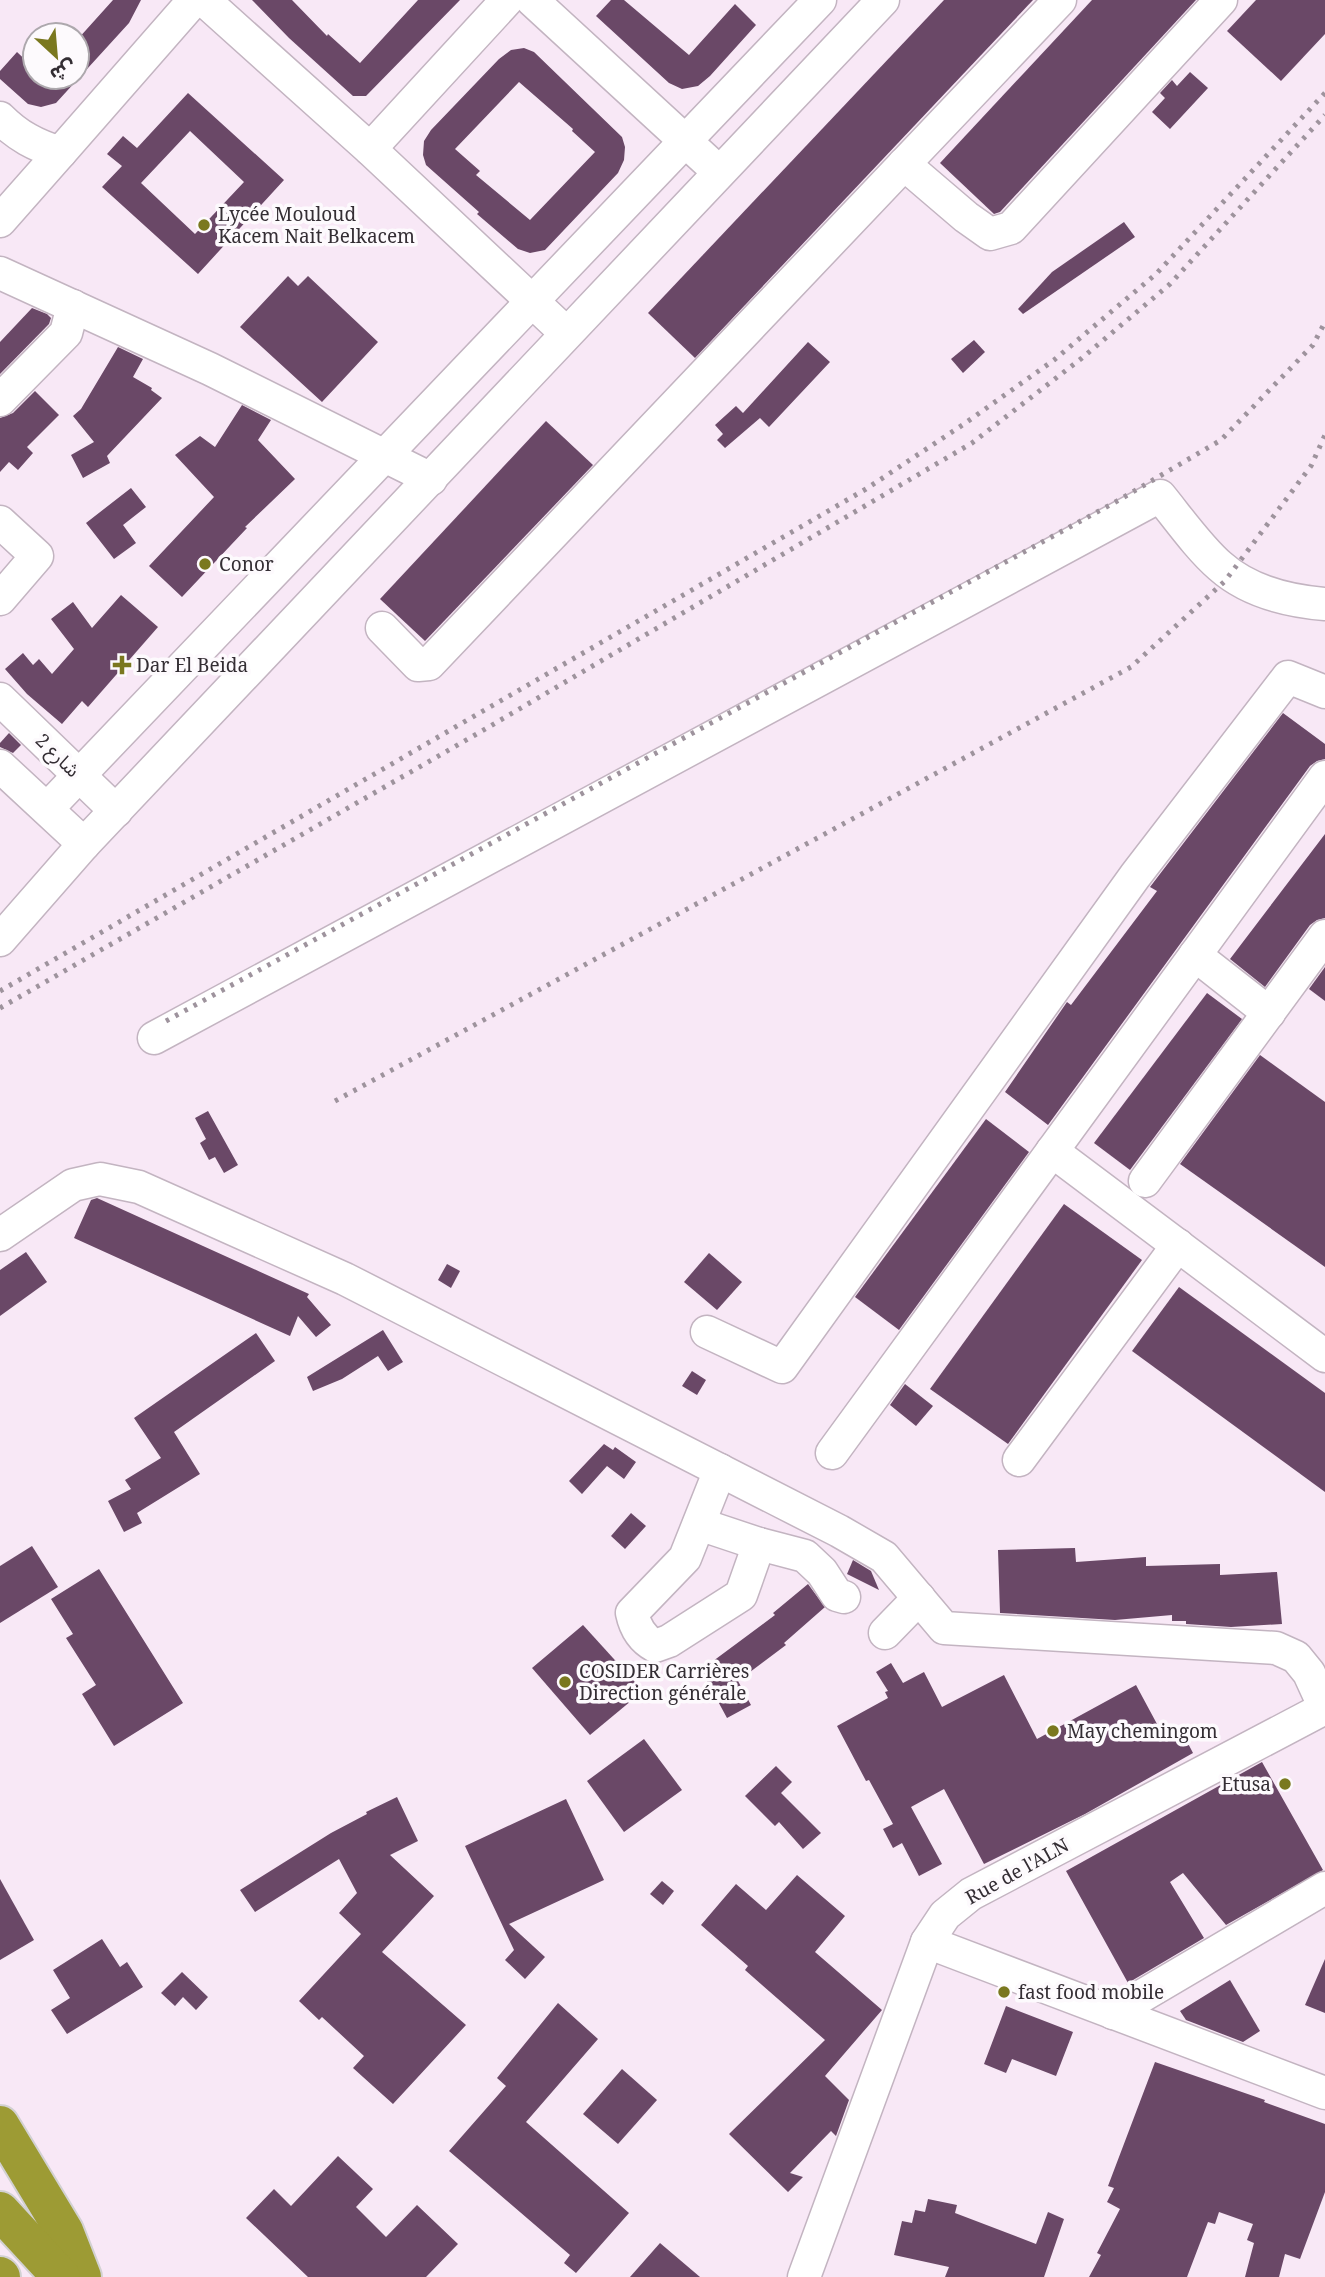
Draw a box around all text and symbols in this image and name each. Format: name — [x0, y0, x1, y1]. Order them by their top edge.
north arrow — [21, 21, 91, 91]
text: ش — [46, 54, 81, 89]
place label: Lycée Mouloud Kacem Nait Belkacem — [218, 201, 415, 249]
marker: Lycée Mouloud Kacem Nait Belkacem — [196, 217, 212, 233]
place label: Conor — [219, 551, 274, 577]
marker: Conor — [197, 556, 213, 572]
place label: Dar El Beida — [136, 652, 248, 678]
marker: Dar El Beida — [114, 657, 130, 673]
street label: شارع 2 — [29, 727, 86, 783]
place label: COSIDER Carrières Direction générale — [579, 1658, 749, 1706]
marker: COSIDER Carrières Direction générale — [557, 1674, 573, 1690]
place label: May chemingom — [1067, 1718, 1218, 1744]
marker: May chemingom — [1045, 1723, 1061, 1739]
place label: Etusa — [1221, 1771, 1271, 1797]
marker: Etusa — [1277, 1776, 1293, 1792]
street label: Rue de l'ALN — [961, 1832, 1073, 1910]
place label: fast food mobile — [1018, 1979, 1164, 2005]
marker: fast food mobile — [996, 1984, 1012, 2000]

